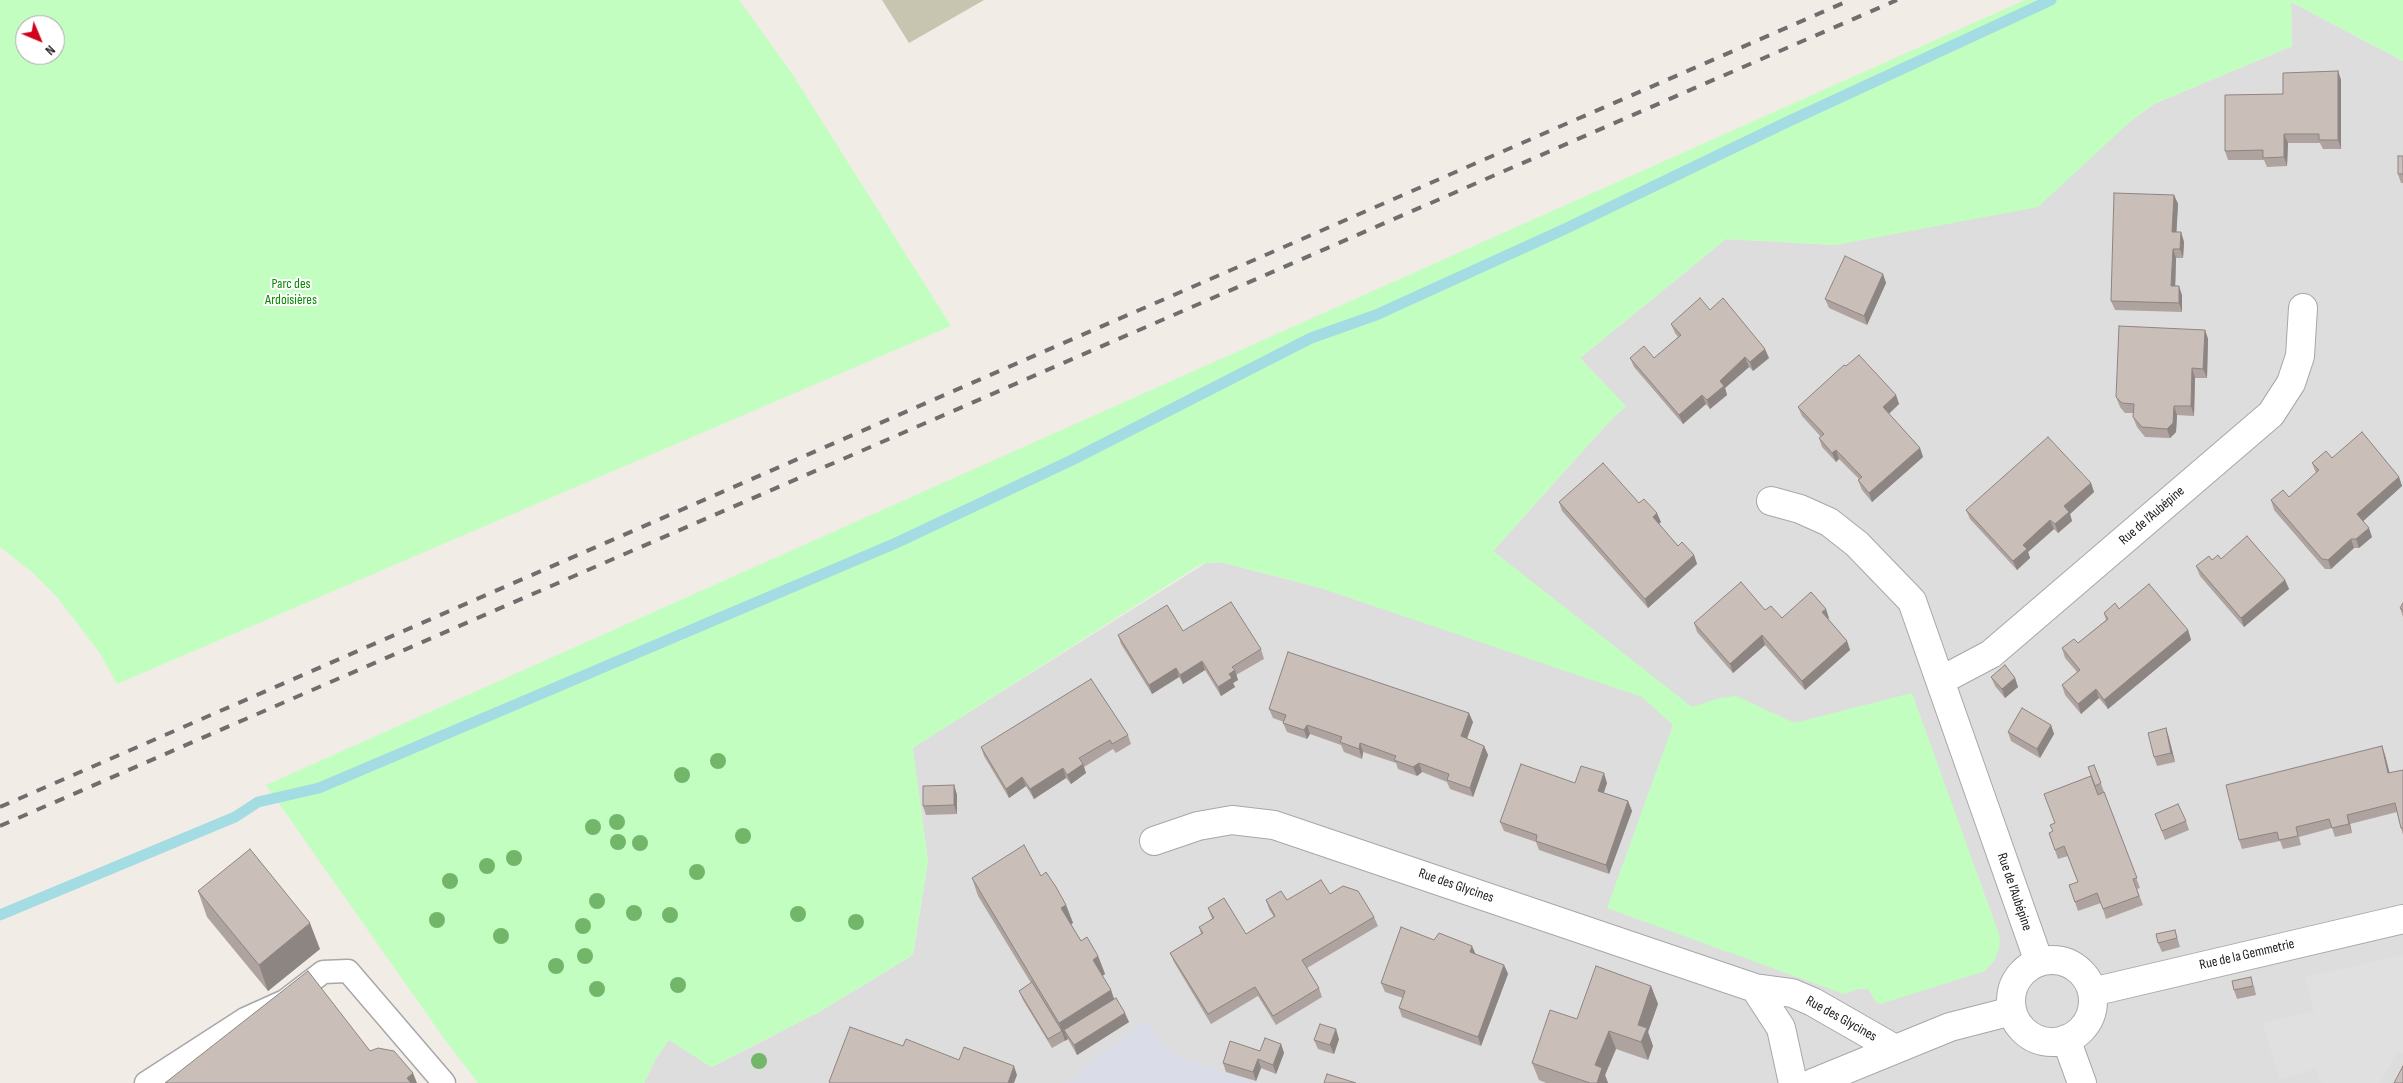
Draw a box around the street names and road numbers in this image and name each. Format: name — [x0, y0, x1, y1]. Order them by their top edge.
street label: Rue de l’Aubépine — [2116, 483, 2188, 549]
street label: Rue de l’Aubépine — [1993, 851, 2035, 933]
street label: Rue des Glycines — [1416, 865, 1496, 907]
street label: Rue de la Gemmetrie — [2198, 936, 2296, 974]
street label: Rue des Glycines — [1803, 993, 1879, 1045]

